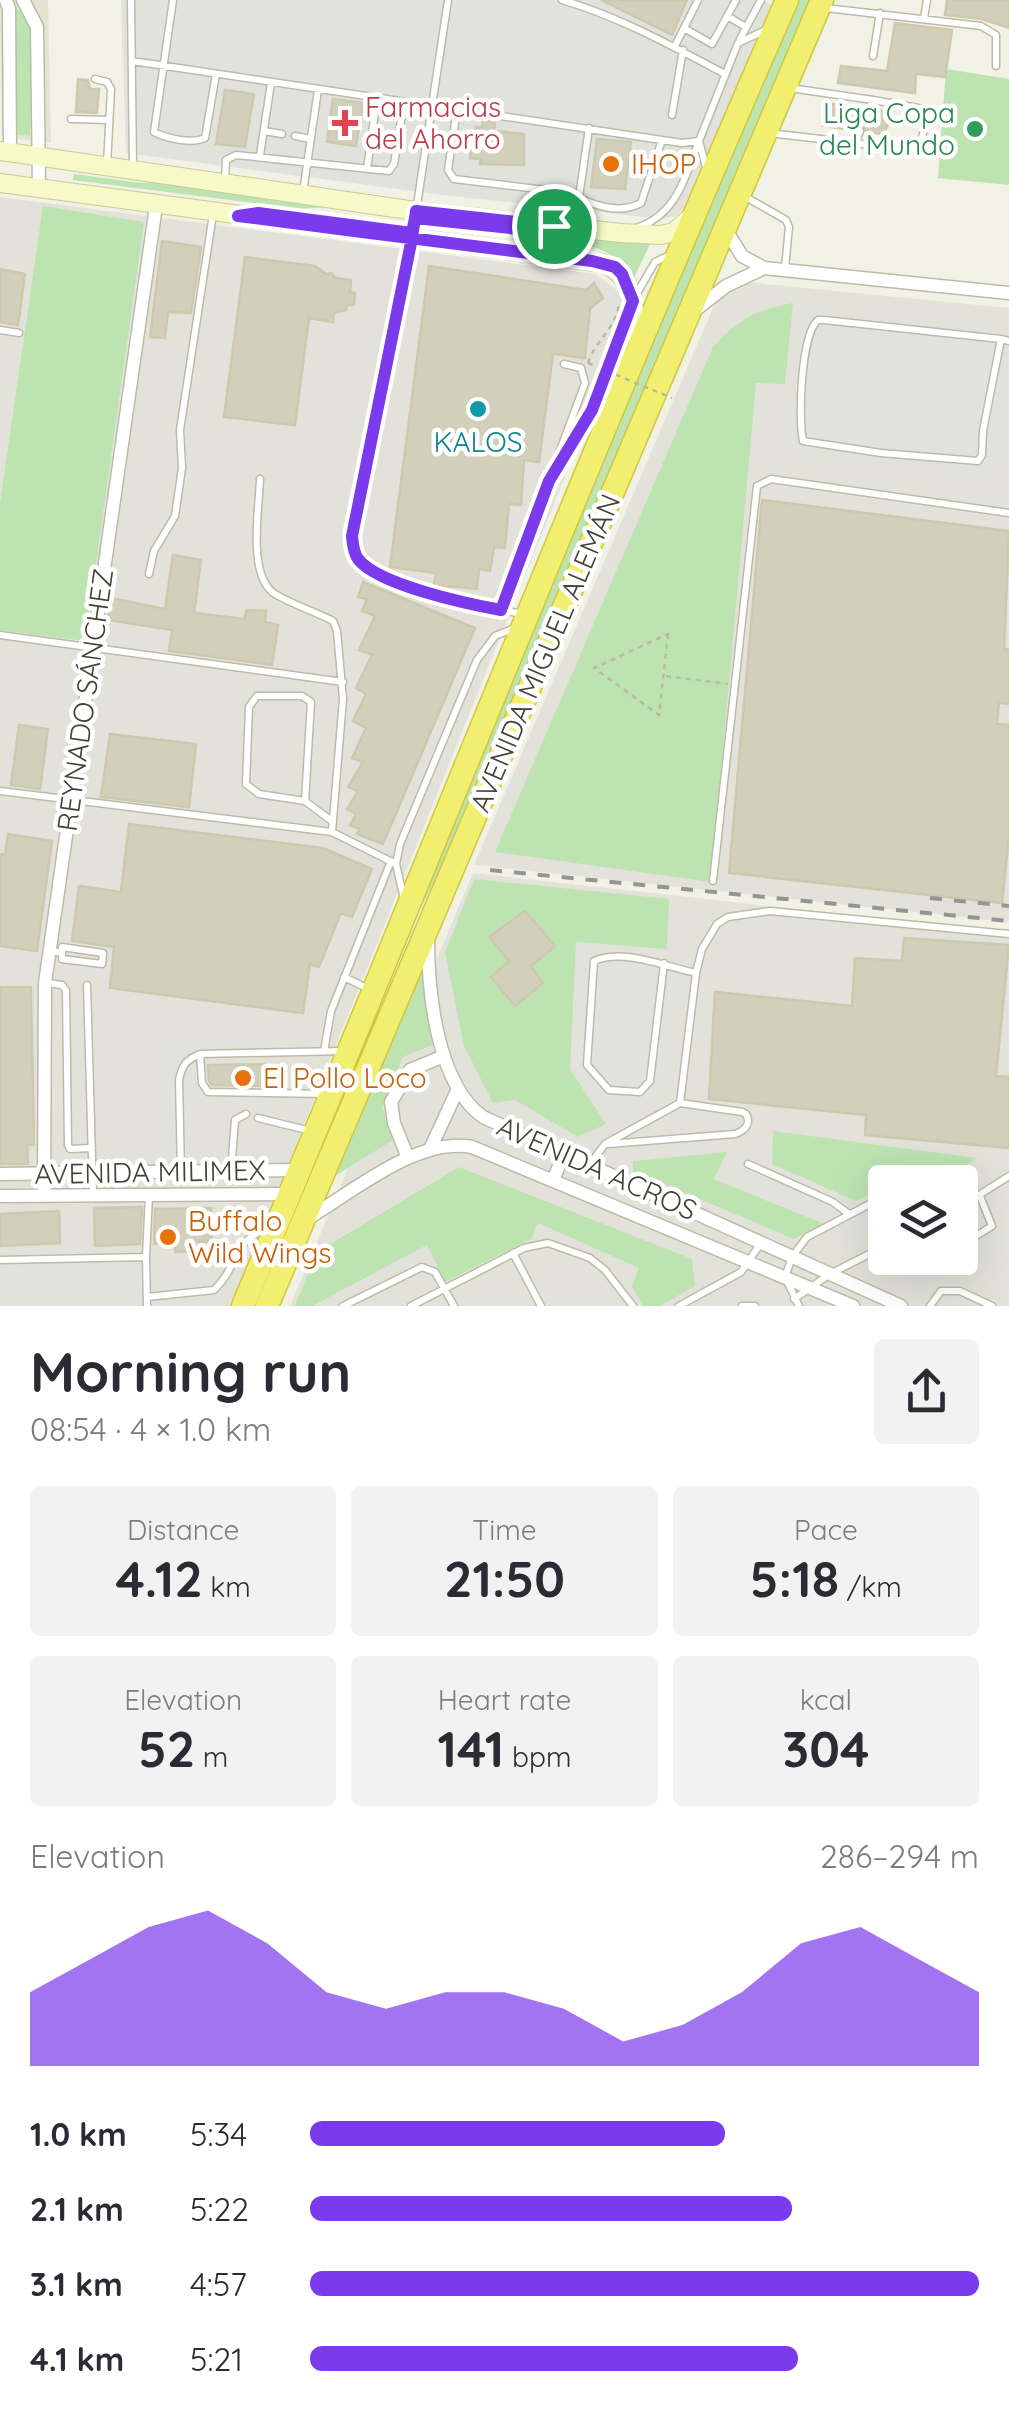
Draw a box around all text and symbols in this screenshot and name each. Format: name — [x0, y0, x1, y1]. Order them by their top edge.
place label: Farmacias del Ahorro — [365, 89, 501, 156]
place label: Liga Copa del Mundo — [819, 95, 955, 162]
marker: Farmacias del Ahorro — [334, 112, 356, 134]
marker: Liga Copa del Mundo — [964, 118, 986, 140]
place label: IHOP — [631, 146, 696, 181]
marker: IHOP — [600, 153, 622, 175]
pin — [512, 184, 597, 269]
icon: arrive — [527, 199, 582, 254]
marker: KALOS — [467, 398, 489, 420]
place label: KALOS — [434, 424, 522, 459]
street label: AVENIDA MIGUEL ALEMÁN — [462, 489, 627, 817]
street label: REYNADO SÁNCHEZ — [49, 566, 120, 833]
place label: El Pollo Loco — [263, 1060, 427, 1095]
marker: El Pollo Loco — [232, 1067, 254, 1089]
street label: AVENIDA ACROS — [492, 1108, 703, 1227]
street label: AVENIDA MILIMEX — [34, 1152, 266, 1191]
map controls — [868, 1165, 978, 1275]
button: layers — [868, 1165, 978, 1275]
place label: Buffalo Wild Wings — [188, 1203, 331, 1270]
marker: Buffalo Wild Wings — [157, 1226, 179, 1248]
text: Morning run — [30, 1337, 351, 1406]
button: share — [874, 1339, 979, 1444]
text: 08:54 · 4 × 1.0 km — [30, 1409, 271, 1449]
text: Distance — [127, 1512, 239, 1547]
text: Time — [472, 1512, 537, 1547]
text: Pace — [794, 1512, 858, 1547]
text: 4.12 — [115, 1547, 203, 1610]
text: 21:50 — [444, 1547, 565, 1610]
text: 5:18 — [750, 1547, 839, 1610]
text: km — [203, 1569, 251, 1604]
text: /km — [839, 1569, 902, 1604]
text: Elevation — [124, 1682, 242, 1717]
text: Heart rate — [438, 1682, 571, 1717]
text: kcal — [800, 1682, 852, 1717]
text: 52 — [138, 1717, 195, 1780]
text: 141 — [438, 1717, 504, 1780]
text: 304 — [782, 1717, 869, 1780]
text: m — [195, 1739, 228, 1774]
text: bpm — [504, 1739, 571, 1774]
text: Elevation — [30, 1836, 165, 1876]
text: 286–294 m — [820, 1836, 979, 1876]
text: 1.0 km — [30, 2114, 127, 2154]
text: 5:34 — [190, 2114, 247, 2154]
text: 2.1 km — [30, 2189, 124, 2229]
text: 5:22 — [190, 2189, 249, 2229]
text: 3.1 km — [30, 2264, 123, 2304]
text: 4:57 — [190, 2264, 247, 2304]
text: 4.1 km — [30, 2339, 124, 2379]
text: 5:21 — [190, 2339, 243, 2379]

